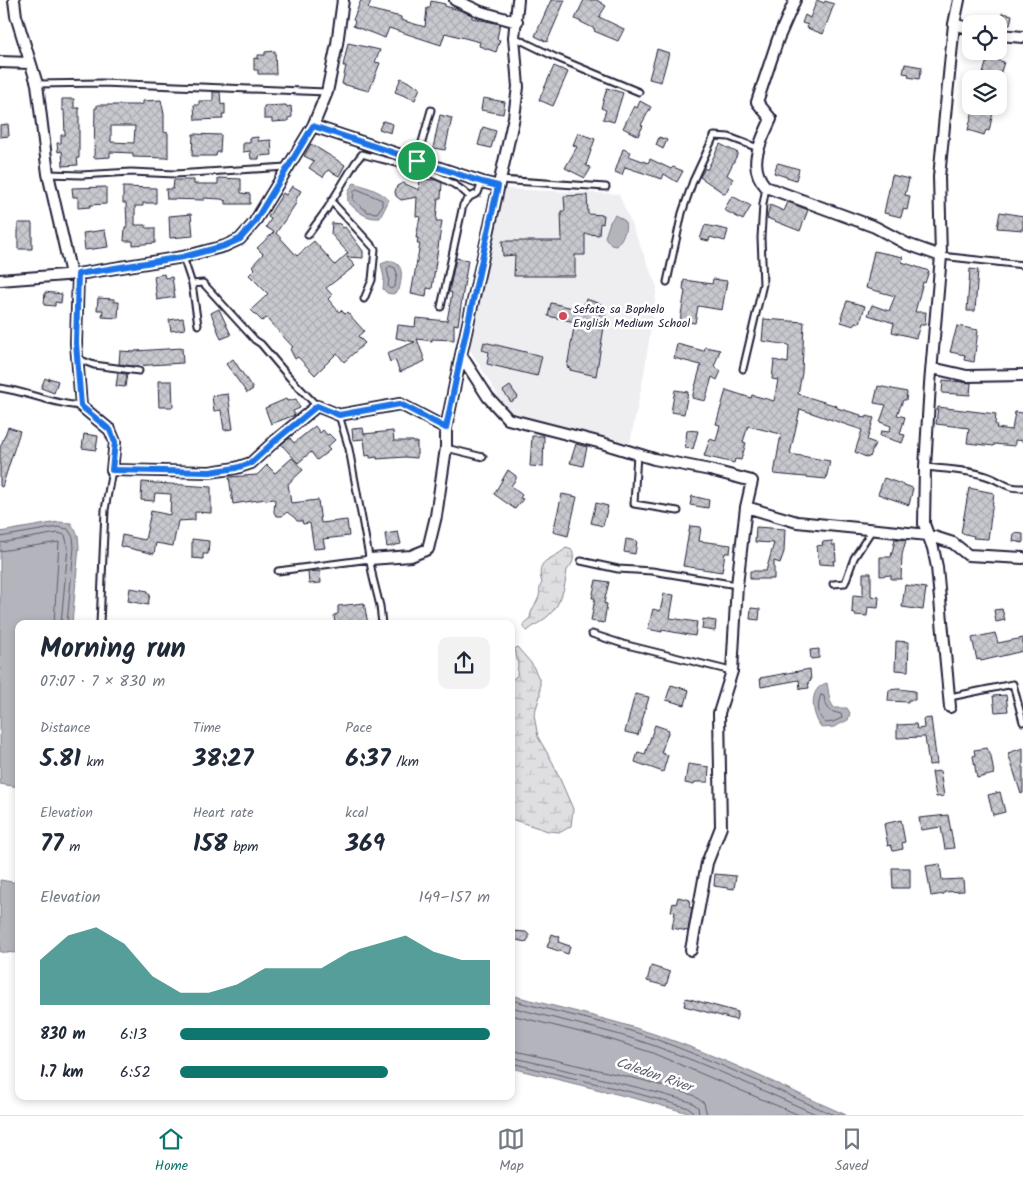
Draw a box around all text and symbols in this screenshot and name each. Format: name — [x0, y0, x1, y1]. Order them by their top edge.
map controls — [962, 15, 1007, 115]
button: locate — [962, 15, 1007, 60]
button: layers — [962, 70, 1007, 115]
pin — [396, 140, 438, 182]
icon: arrive — [403, 147, 431, 175]
place label: Sefate sa Bophelo English Medium School — [573, 300, 690, 333]
marker: Sefate sa Bophelo English Medium School — [557, 310, 569, 322]
text: Morning run — [40, 627, 186, 672]
button: share — [438, 637, 490, 689]
text: 07:07 · 7 × 830 m — [40, 669, 165, 694]
text: Distance — [40, 717, 90, 739]
text: Time — [193, 717, 221, 739]
text: Pace — [345, 717, 372, 739]
text: 5.81 — [40, 739, 81, 779]
text: 38:27 — [193, 739, 254, 779]
text: 6:37 — [345, 739, 391, 779]
text: km — [81, 751, 104, 773]
text: /km — [391, 751, 419, 773]
text: Elevation — [40, 802, 93, 824]
text: Heart rate — [193, 802, 254, 824]
text: kcal — [345, 802, 368, 824]
text: 77 — [40, 824, 64, 864]
text: 158 — [193, 824, 228, 864]
text: 369 — [345, 824, 385, 864]
text: m — [64, 836, 80, 858]
text: bpm — [228, 836, 258, 858]
text: Elevation — [40, 885, 101, 910]
text: 149–157 m — [418, 885, 490, 910]
text: 830 m — [40, 1022, 86, 1047]
text: 6:13 — [120, 1022, 147, 1047]
water label: Caledon River — [613, 1052, 698, 1099]
text: 1.7 km — [40, 1060, 83, 1085]
text: 6:52 — [120, 1060, 151, 1085]
tab: Home — [155, 1125, 188, 1177]
tab: Map — [497, 1125, 525, 1177]
tab: Saved — [835, 1125, 868, 1177]

